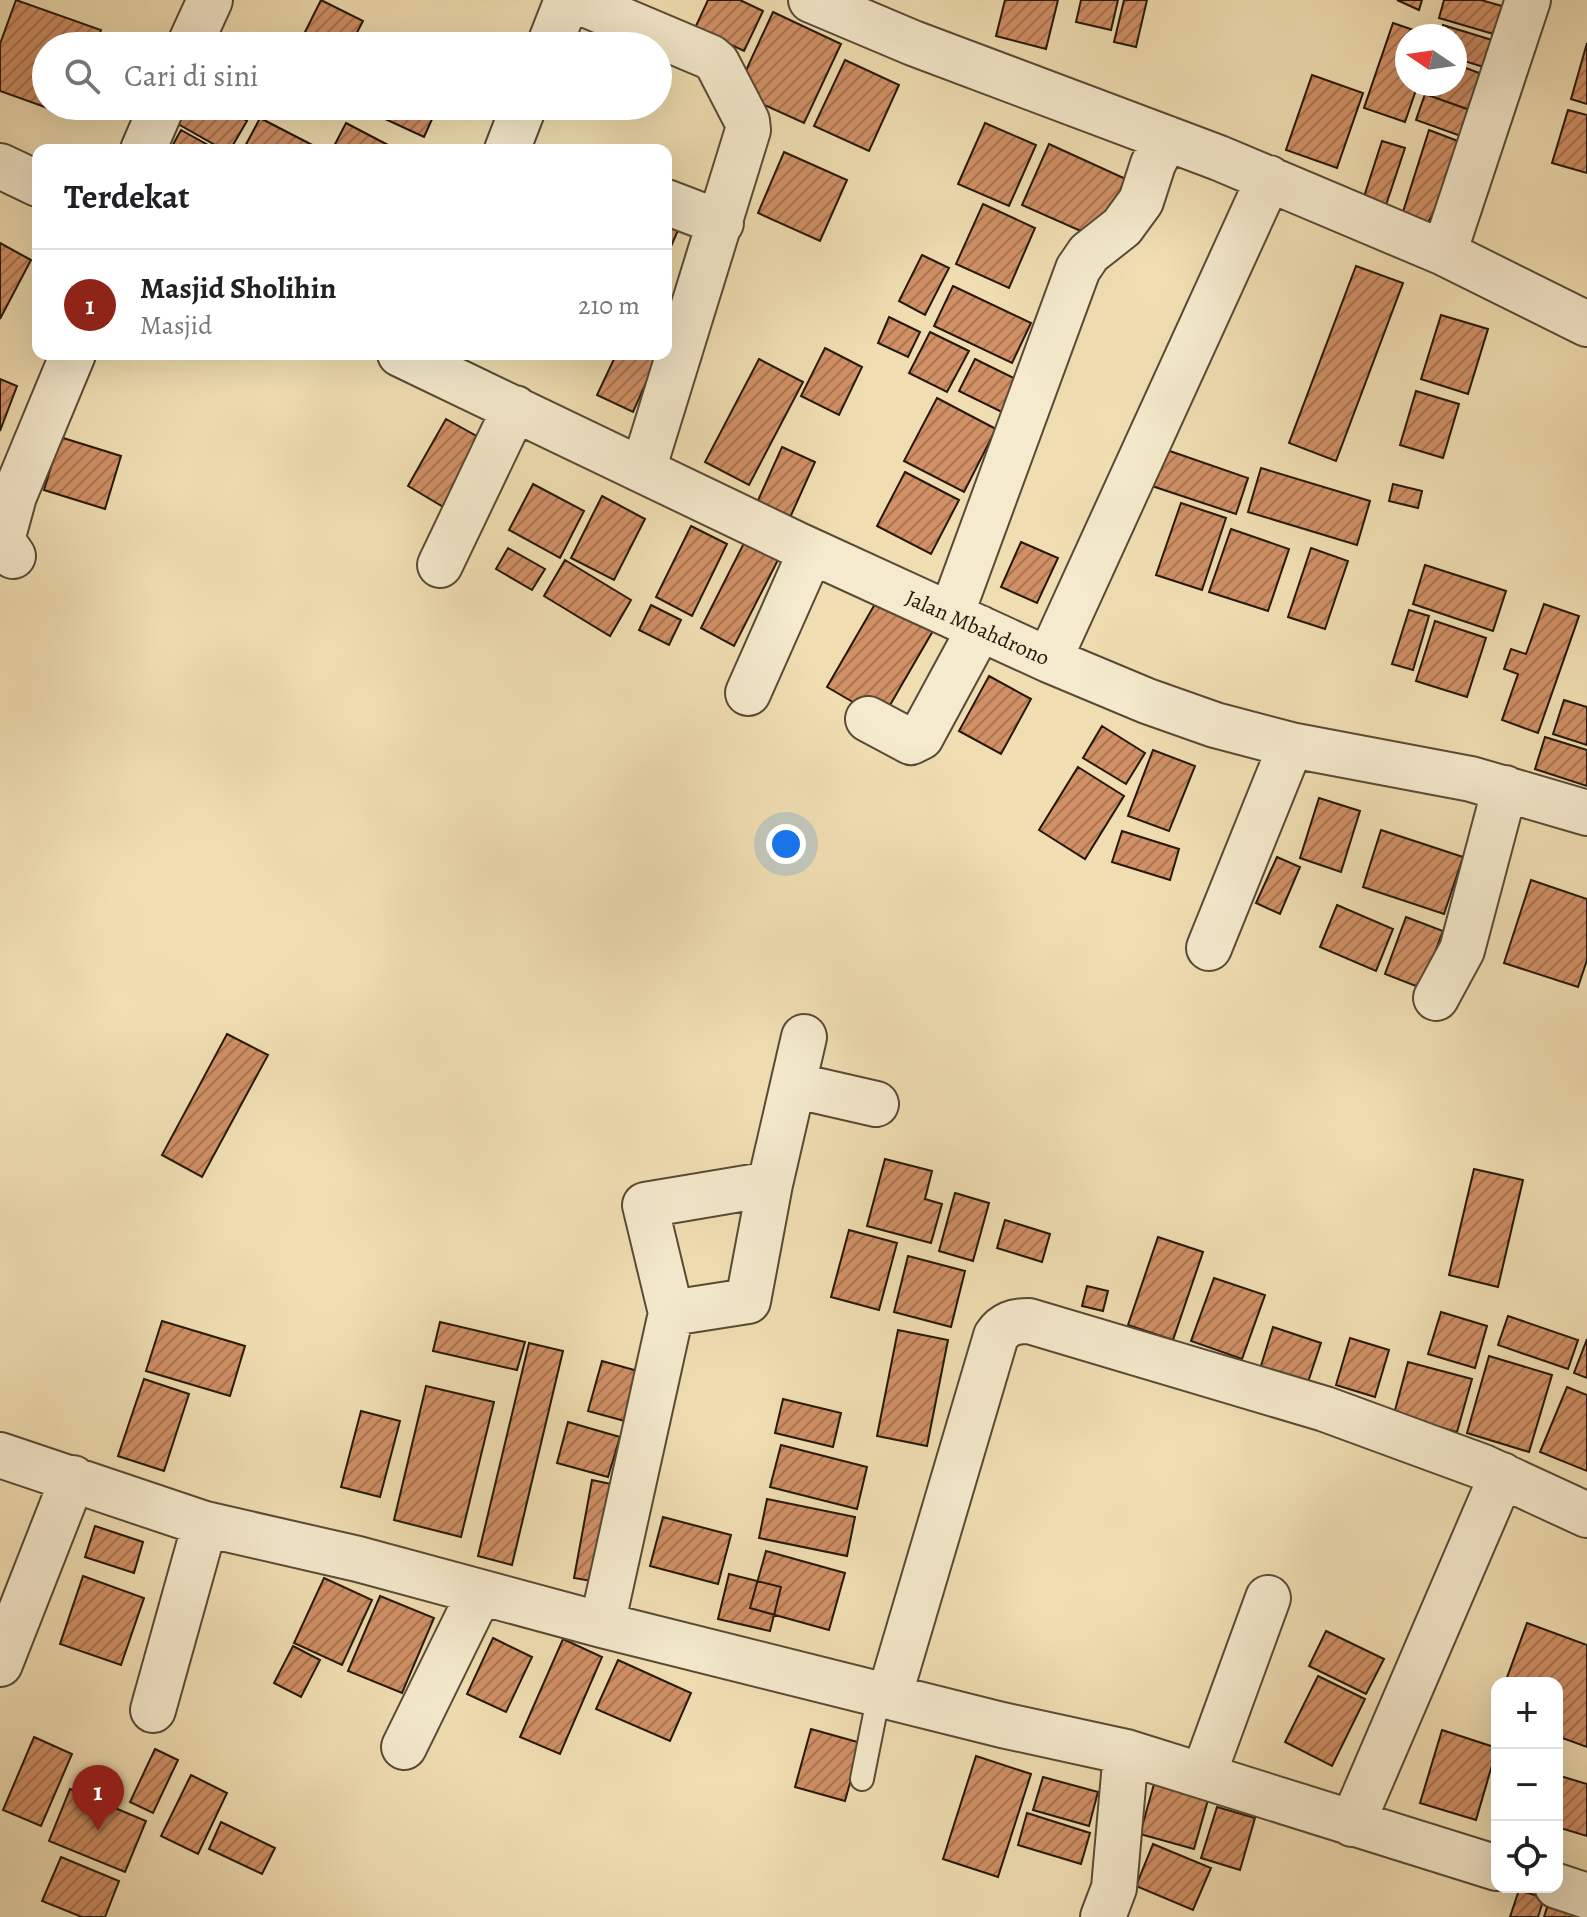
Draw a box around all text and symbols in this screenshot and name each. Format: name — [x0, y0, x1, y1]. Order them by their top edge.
north arrow — [1395, 24, 1467, 96]
search box — [32, 32, 672, 120]
icon: search — [60, 54, 104, 98]
text: Cari di sini — [124, 56, 259, 96]
text: Terdekat — [64, 173, 190, 220]
text: Masjid Sholihin — [140, 268, 336, 308]
text: 1 — [85, 288, 95, 323]
text: 210 m — [578, 288, 640, 323]
text: Masjid — [140, 308, 212, 343]
street label: Jalan Mbahdrono — [901, 583, 1054, 673]
your location — [766, 824, 806, 864]
map controls — [1491, 1677, 1563, 1893]
button: + — [1491, 1677, 1563, 1749]
button: − — [1491, 1749, 1563, 1821]
pin: 1 — [72, 1765, 124, 1831]
button: locate — [1491, 1821, 1563, 1893]

